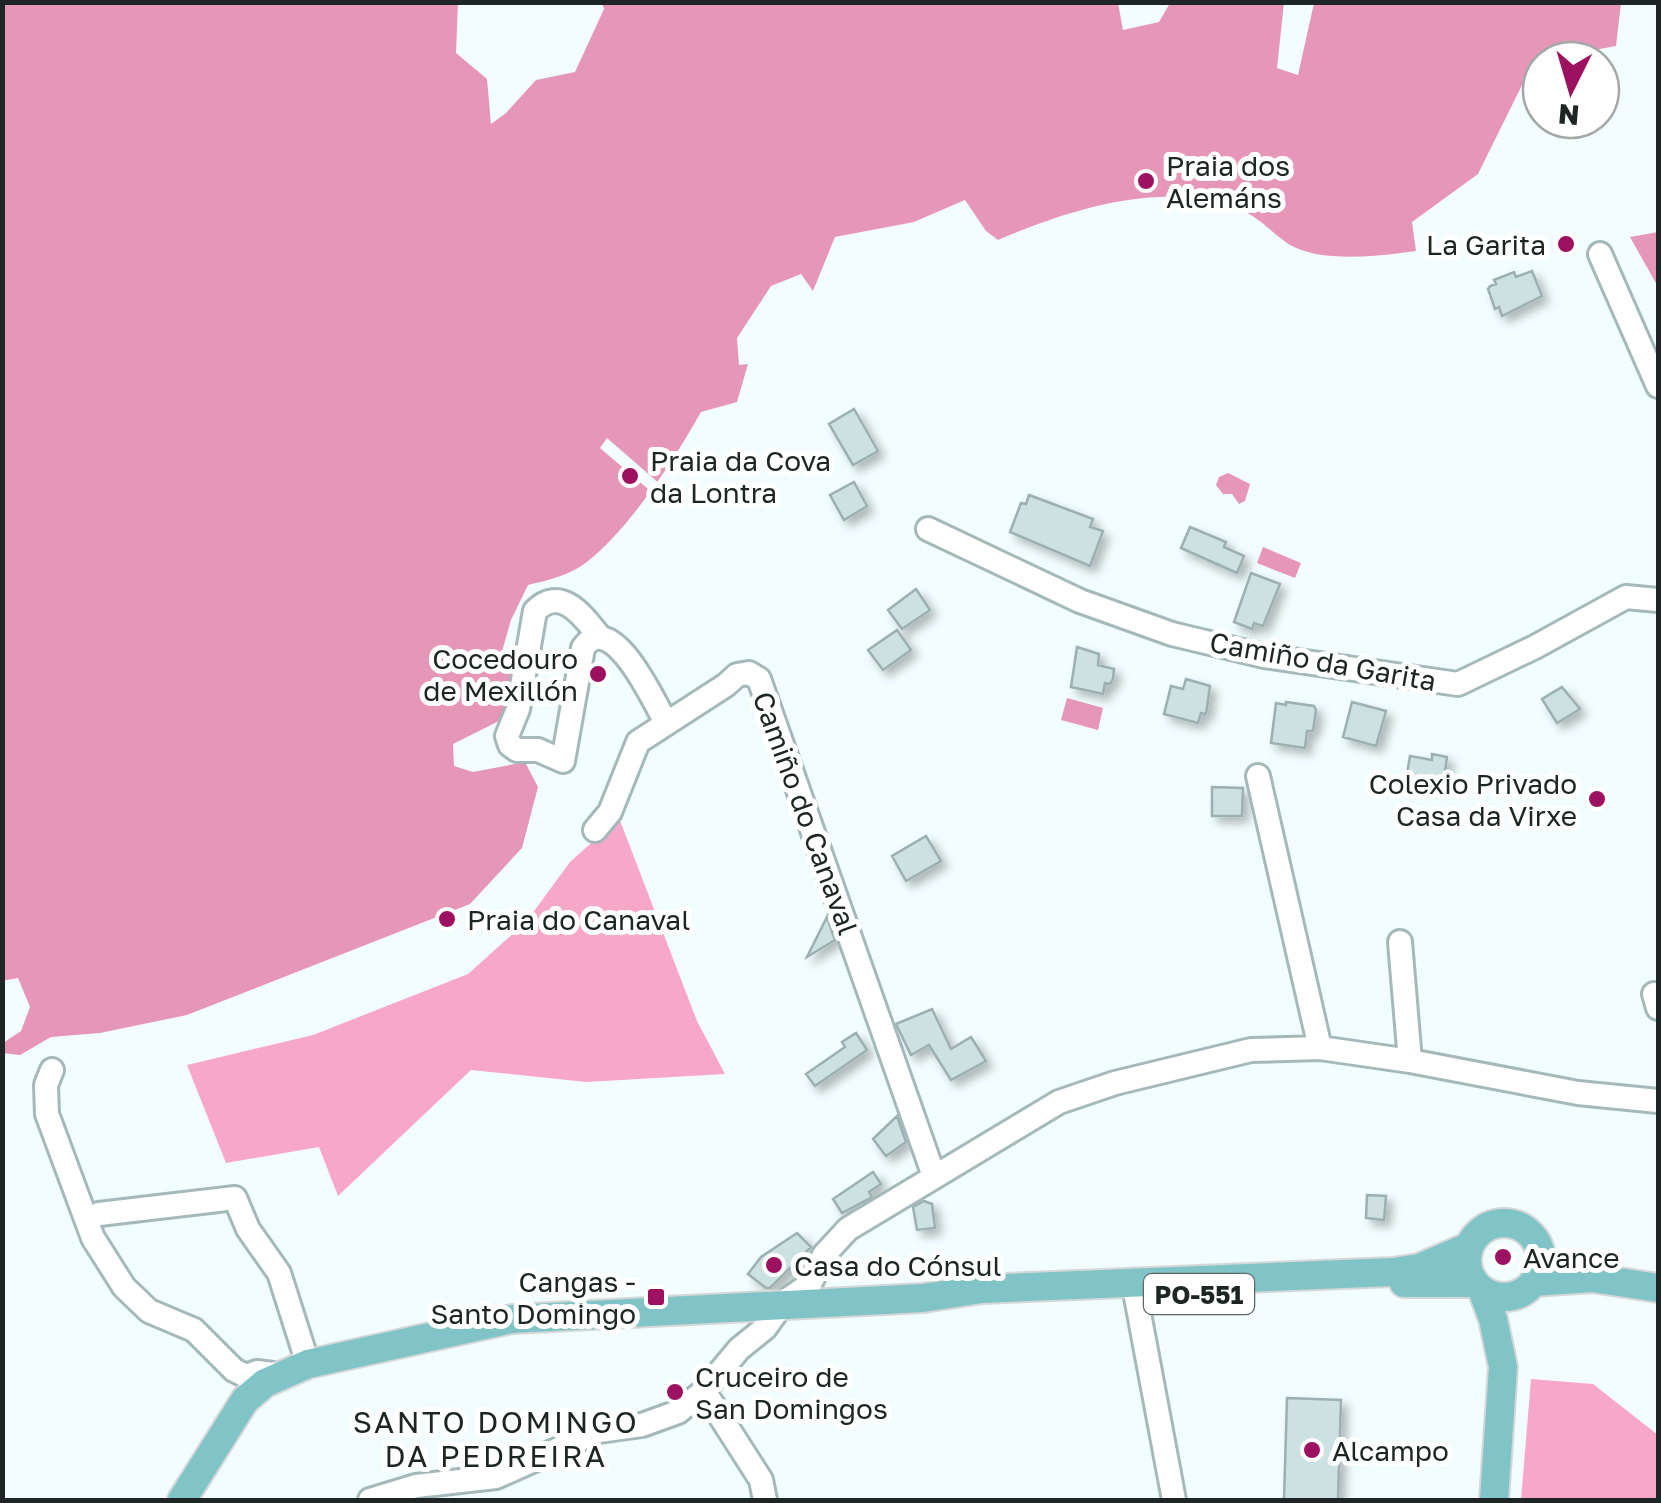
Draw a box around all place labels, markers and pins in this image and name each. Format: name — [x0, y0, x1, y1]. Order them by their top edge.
place label: Praia dos Alemáns — [1166, 149, 1290, 214]
marker: Praia dos Alemáns — [1135, 170, 1157, 192]
place label: La Garita — [1426, 228, 1546, 261]
marker: La Garita — [1555, 233, 1577, 255]
place label: Praia da Cova da Lontra — [650, 444, 831, 509]
marker: Praia da Cova da Lontra — [619, 465, 641, 487]
place label: Cocedouro de Mexillón — [423, 642, 578, 707]
marker: Cocedouro de Mexillón — [587, 663, 609, 685]
place label: Colexio Privado Casa da Virxe — [1369, 767, 1577, 832]
marker: Colexio Privado Casa da Virxe — [1586, 788, 1608, 810]
place label: Praia do Canaval — [467, 903, 690, 936]
marker: Praia do Canaval — [436, 908, 458, 930]
place label: Avance — [1523, 1241, 1619, 1274]
marker: Avance — [1492, 1246, 1514, 1268]
place label: Casa do Cónsul — [794, 1249, 1001, 1282]
marker: Casa do Cónsul — [763, 1254, 785, 1276]
place label: Cangas - Santo Domingo — [430, 1265, 636, 1330]
marker: Cangas - Santo Domingo — [645, 1286, 667, 1308]
place label: Cruceiro de San Domingos — [695, 1360, 888, 1425]
marker: Cruceiro de San Domingos — [664, 1381, 686, 1403]
place label: Alcampo — [1332, 1434, 1449, 1467]
marker: Alcampo — [1301, 1439, 1323, 1461]

